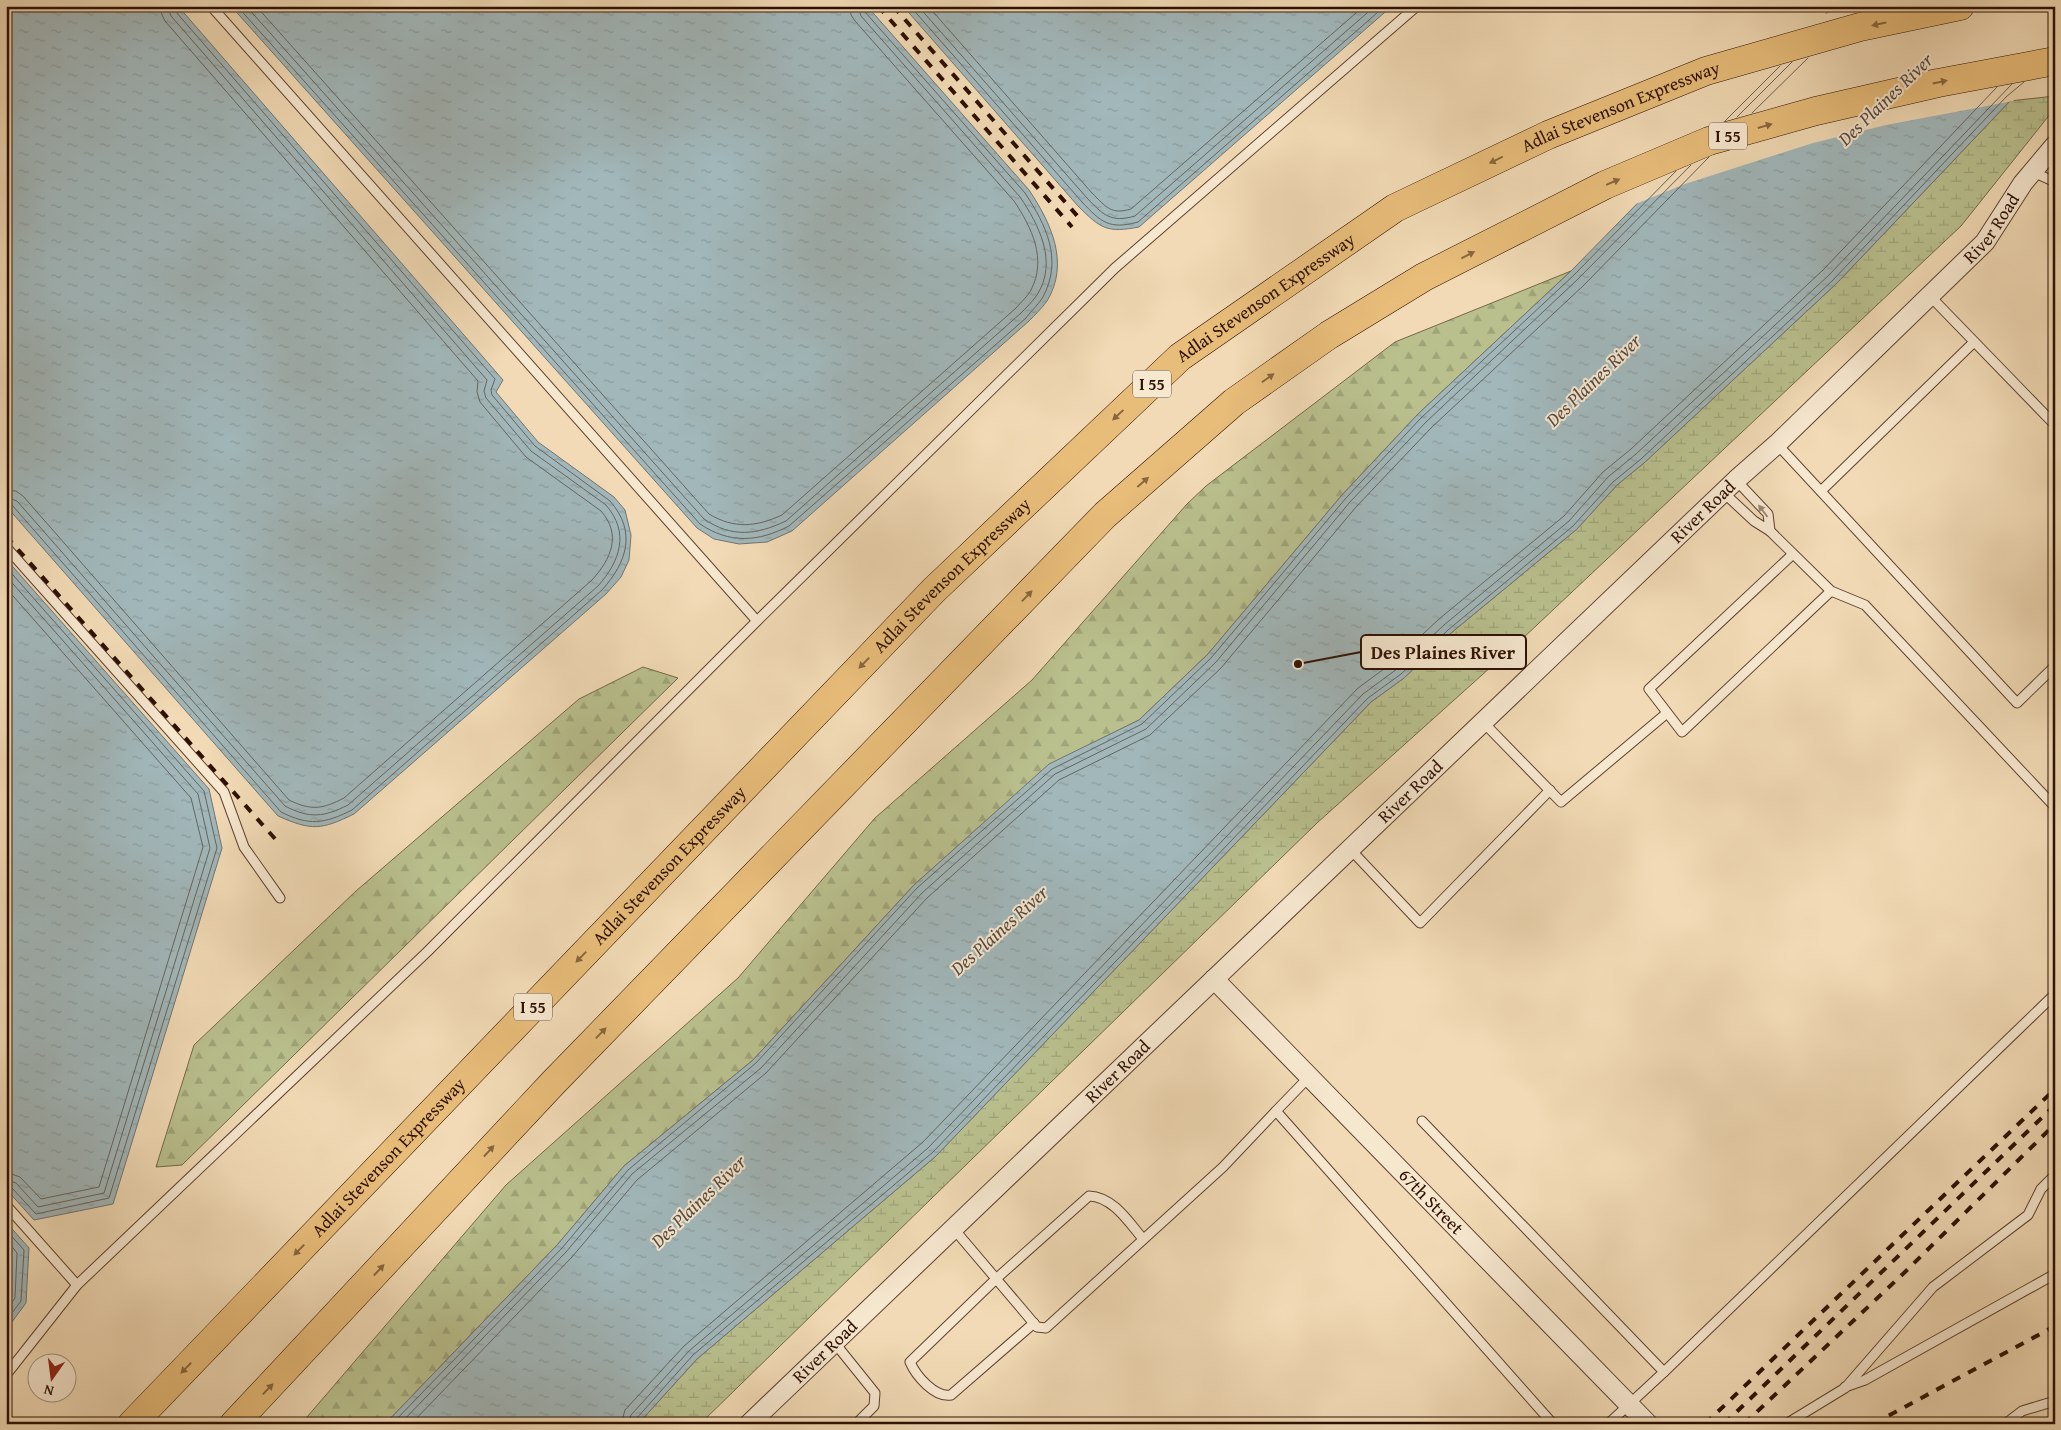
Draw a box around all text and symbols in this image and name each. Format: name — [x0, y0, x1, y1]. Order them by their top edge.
one-way arrow — [1870, 20, 1886, 28]
water label: Des Plaines River — [1830, 46, 1940, 152]
street label: Adlai Stevenson Expressway — [1517, 54, 1723, 159]
one-way arrow — [1932, 78, 1948, 86]
one-way arrow — [1758, 121, 1773, 129]
road number: I 55 — [1709, 122, 1747, 150]
one-way arrow — [1488, 156, 1503, 164]
one-way arrow — [1606, 177, 1620, 185]
street label: River Road — [1957, 187, 2026, 269]
street label: Adlai Stevenson Expressway — [1170, 226, 1360, 369]
one-way arrow — [1460, 251, 1475, 259]
water label: Des Plaines River — [1538, 327, 1648, 433]
road number: I 55 — [1133, 370, 1171, 398]
one-way arrow — [1261, 373, 1275, 383]
one-way arrow — [1113, 409, 1125, 421]
street label: River Road — [1664, 473, 1742, 549]
one-way arrow — [1136, 476, 1149, 487]
street label: Adlai Stevenson Expressway — [866, 491, 1037, 659]
one-way arrow — [1758, 504, 1768, 517]
one-way arrow — [1021, 590, 1033, 602]
callout: Des Plaines River — [1361, 635, 1526, 669]
text: Des Plaines River — [1371, 638, 1516, 666]
one-way arrow — [858, 657, 870, 669]
street label: River Road — [1371, 753, 1449, 829]
street label: Adlai Stevenson Expressway — [586, 779, 752, 951]
water label: Des Plaines River — [943, 878, 1055, 982]
one-way arrow — [575, 950, 587, 962]
road number: I 55 — [514, 994, 552, 1020]
one-way arrow — [595, 1028, 607, 1040]
street label: River Road — [1078, 1033, 1156, 1109]
street label: Adlai Stevenson Expressway — [305, 1071, 471, 1243]
one-way arrow — [483, 1146, 495, 1158]
water label: Des Plaines River — [643, 1148, 753, 1254]
street label: 67th Street — [1393, 1162, 1471, 1241]
one-way arrow — [293, 1244, 305, 1256]
one-way arrow — [373, 1265, 385, 1277]
street label: River Road — [786, 1313, 864, 1389]
north arrow — [28, 1352, 78, 1402]
one-way arrow — [180, 1361, 192, 1373]
text: N — [41, 1380, 56, 1401]
one-way arrow — [262, 1383, 274, 1395]

